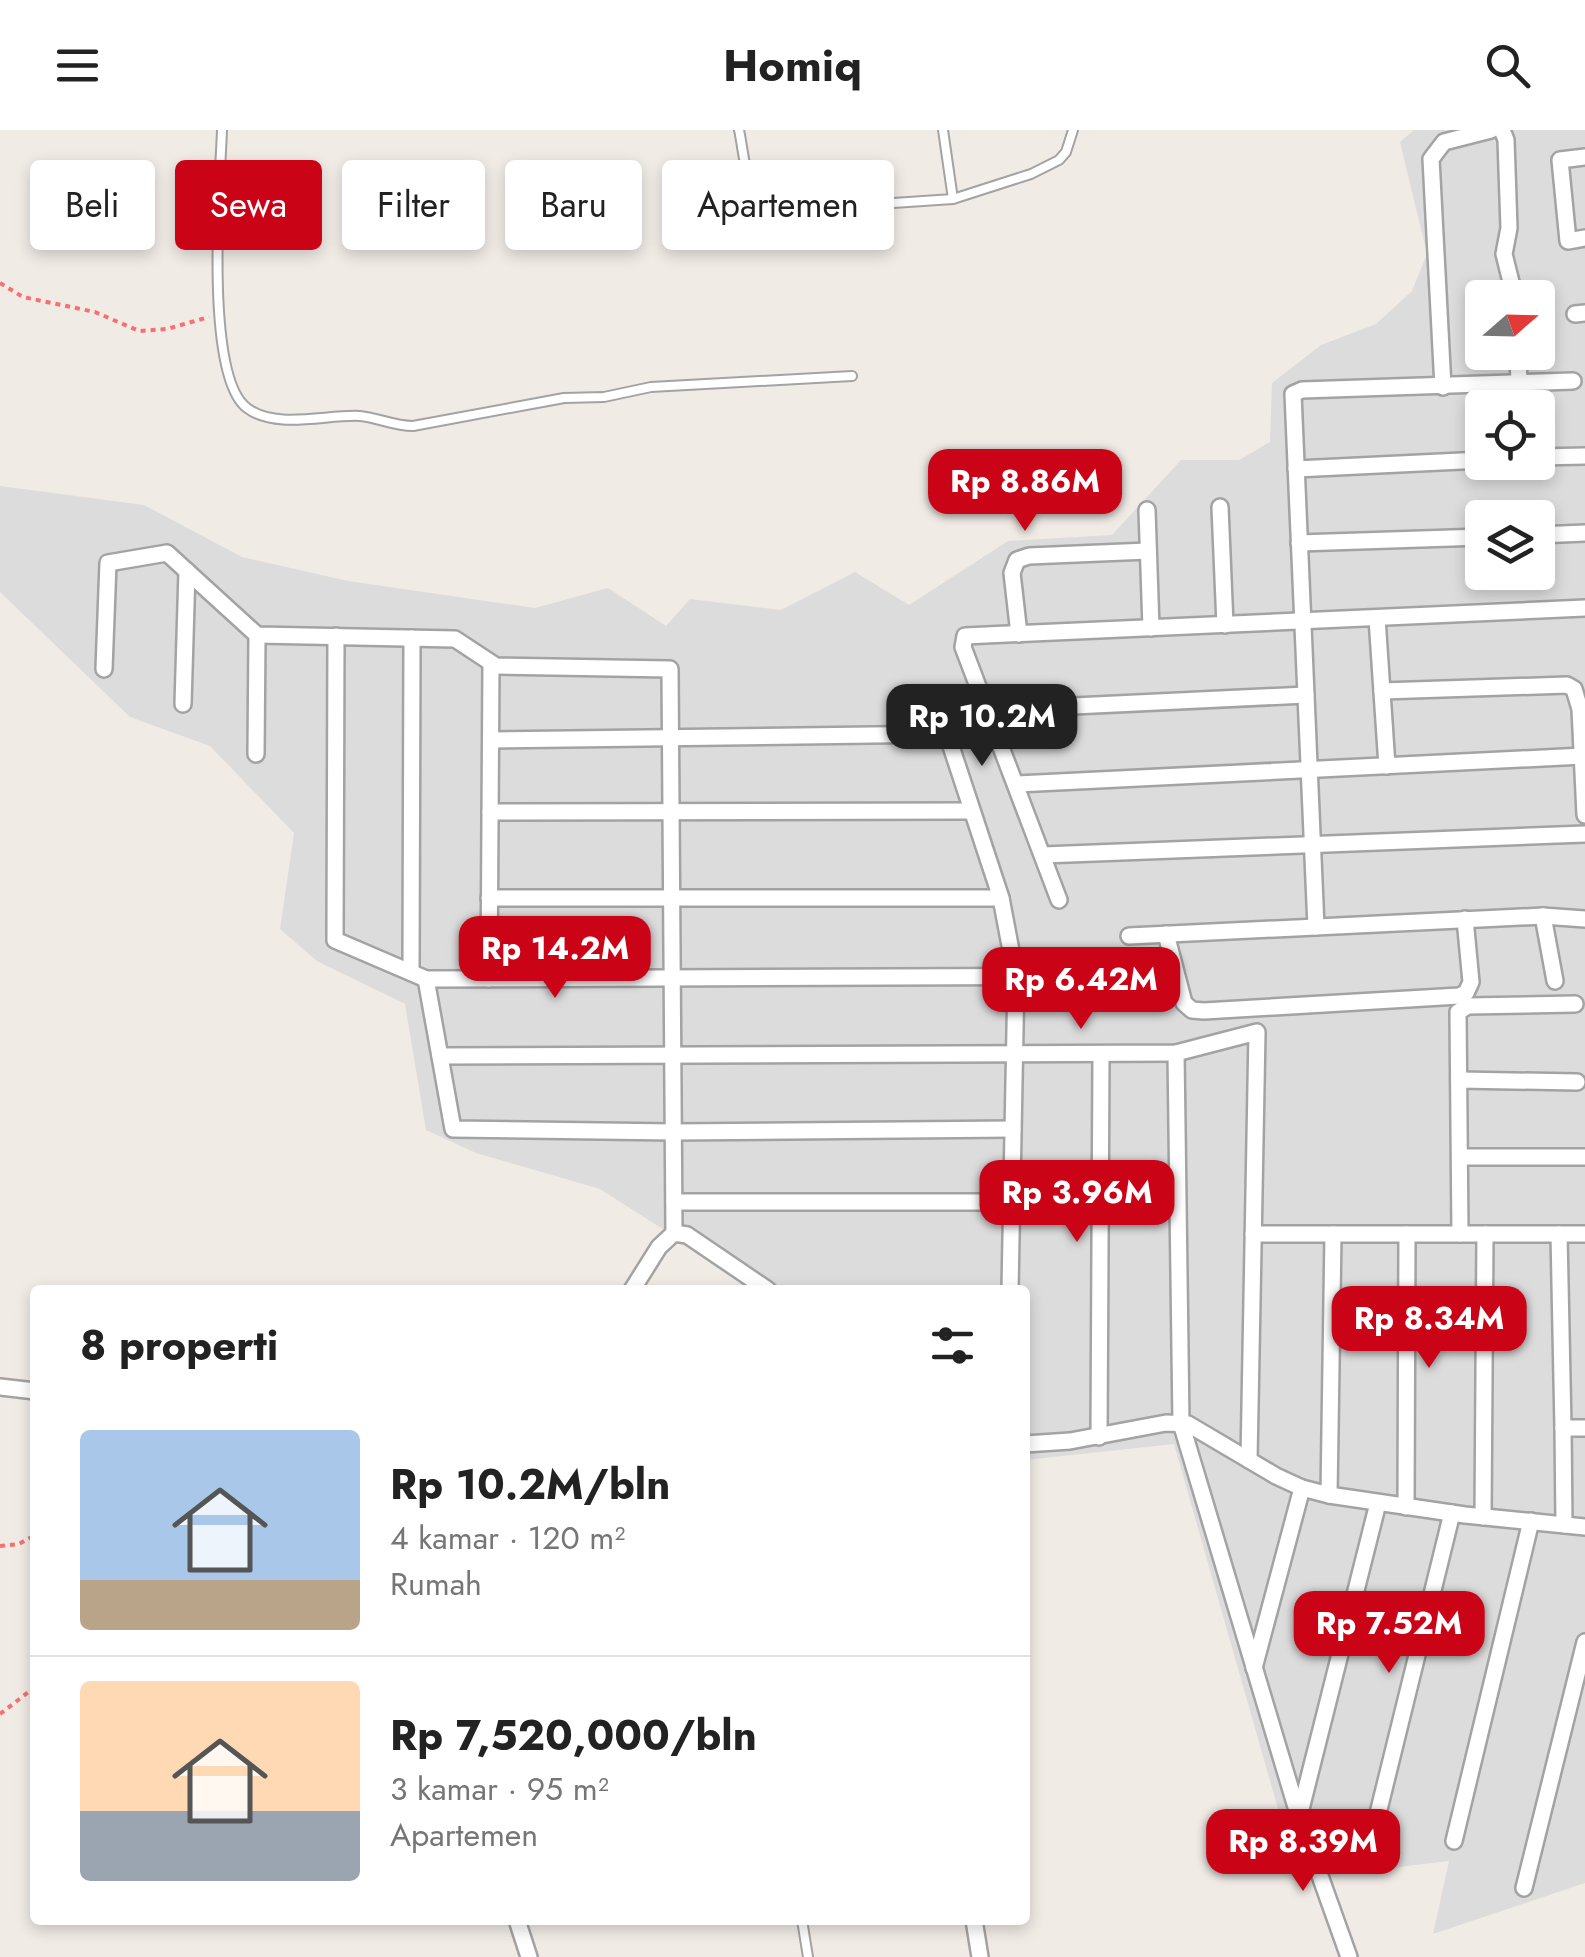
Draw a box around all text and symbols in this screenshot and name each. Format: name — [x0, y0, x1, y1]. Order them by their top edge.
text: Homiq — [723, 33, 862, 98]
icon: menu — [50, 38, 105, 93]
icon: search — [1480, 38, 1535, 93]
chip: Beli — [30, 160, 155, 250]
chip: Sewa — [175, 160, 322, 250]
chip: Filter — [342, 160, 485, 250]
chip: Baru — [505, 160, 642, 250]
chip: Apartemen — [662, 160, 894, 250]
north arrow — [1465, 280, 1555, 370]
map controls — [1465, 280, 1555, 590]
button: locate — [1465, 390, 1555, 480]
pin: Rp 8.86M — [922, 449, 1128, 534]
text: Rp 8.86M — [950, 458, 1100, 504]
button: layers — [1465, 500, 1555, 590]
pin: Rp 10.2M — [879, 684, 1085, 769]
text: Rp 10.2M — [908, 693, 1056, 739]
pin: Rp 14.2M — [452, 916, 658, 1001]
text: Rp 14.2M — [481, 925, 629, 971]
pin: Rp 6.42M — [978, 947, 1184, 1032]
text: Rp 6.42M — [1004, 956, 1158, 1002]
pin: Rp 3.96M — [974, 1160, 1180, 1245]
text: Rp 3.96M — [1001, 1169, 1153, 1215]
pin: Rp 8.34M — [1326, 1286, 1532, 1371]
text: Rp 8.34M — [1354, 1295, 1504, 1341]
text: 8 properti — [80, 1315, 278, 1376]
icon: filters — [925, 1318, 980, 1373]
text: Rp 10.2M/bln — [390, 1454, 670, 1515]
icon: home — [160, 1470, 280, 1590]
text: 4 kamar · 120 m² — [390, 1515, 625, 1561]
text: Rumah — [390, 1561, 482, 1607]
pin: Rp 7.52M — [1286, 1591, 1492, 1676]
text: Rp 7.52M — [1316, 1600, 1462, 1646]
text: Rp 7,520,000/bln — [390, 1705, 757, 1766]
icon: home — [160, 1721, 280, 1841]
text: 3 kamar · 95 m² — [390, 1766, 609, 1812]
pin: Rp 8.39M — [1200, 1809, 1406, 1894]
text: Apartemen — [390, 1812, 538, 1858]
text: Rp 8.39M — [1228, 1818, 1378, 1864]

